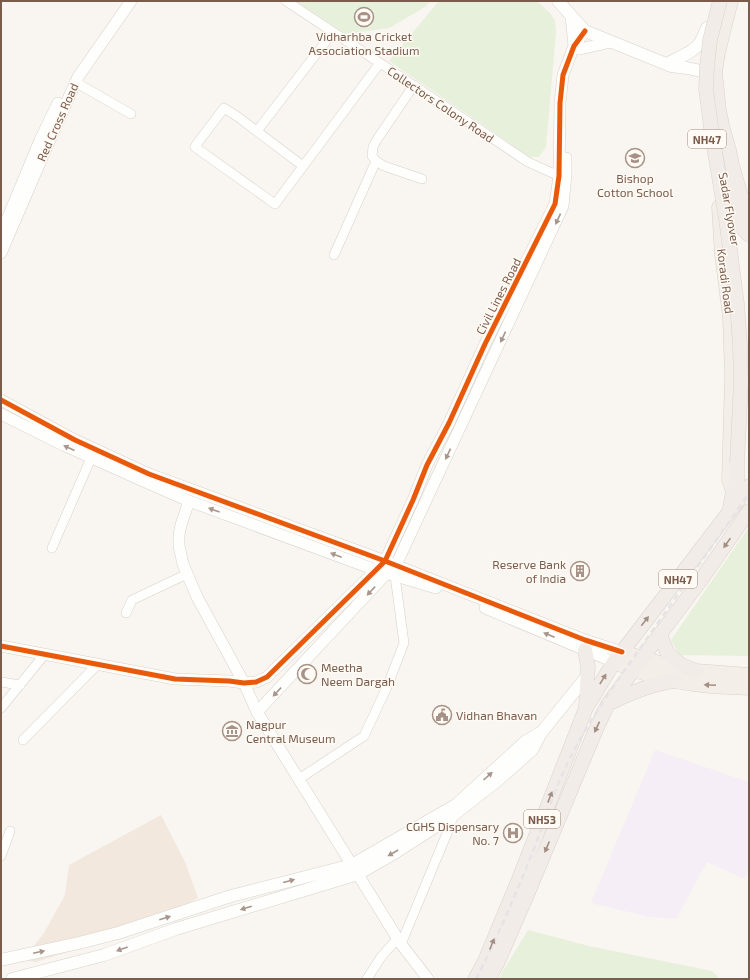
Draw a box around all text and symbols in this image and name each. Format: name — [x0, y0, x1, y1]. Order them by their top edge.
sports icon: Vidharhba Cricket Association Stadium — [353, 6, 375, 28]
place label: Vidharhba Cricket Association Stadium — [309, 29, 419, 57]
street label: Collectors Colony Road — [385, 63, 497, 145]
street label: Red Cross Road — [33, 81, 81, 163]
road number: NH47 — [688, 130, 726, 148]
school or university icon: Bishop Cotton School — [624, 147, 646, 169]
place label: Bishop Cotton School — [597, 171, 673, 199]
street label: Sadar Flyover — [717, 171, 743, 247]
one-way arrow — [555, 213, 561, 224]
street label: Koradi Road — [715, 248, 737, 314]
street label: Civil Lines Road — [473, 255, 523, 337]
one-way arrow — [500, 331, 506, 342]
one-way arrow — [63, 445, 75, 451]
one-way arrow — [445, 449, 451, 460]
one-way arrow — [208, 506, 220, 512]
one-way arrow — [723, 538, 731, 549]
one-way arrow — [330, 551, 342, 557]
place label: Reserve Bank of India — [492, 557, 566, 585]
building icon: Reserve Bank of India — [569, 560, 591, 582]
road number: NH47 — [659, 570, 697, 588]
one-way arrow — [367, 586, 376, 595]
one-way arrow — [641, 616, 650, 627]
one-way arrow — [544, 632, 555, 638]
place label: Meetha Neem Dargah — [321, 660, 395, 688]
mosque icon: Meetha Neem Dargah — [296, 663, 318, 685]
one-way arrow — [600, 673, 607, 685]
one-way arrow — [704, 682, 716, 689]
one-way arrow — [272, 687, 282, 697]
public building icon: Vidhan Bhavan — [431, 704, 453, 726]
place label: Vidhan Bhavan — [456, 708, 537, 722]
place label: Nagpur Central Museum — [246, 717, 335, 745]
museum icon: Nagpur Central Museum — [221, 720, 243, 742]
one-way arrow — [594, 721, 600, 732]
one-way arrow — [483, 771, 493, 781]
one-way arrow — [548, 791, 554, 803]
road number: NH53 — [524, 810, 560, 828]
place label: CGHS Dispensary No. 7 — [406, 819, 500, 847]
hospital icon: CGHS Dispensary No. 7 — [502, 822, 524, 844]
one-way arrow — [544, 841, 550, 853]
one-way arrow — [387, 850, 399, 857]
one-way arrow — [283, 878, 295, 884]
one-way arrow — [239, 905, 251, 911]
one-way arrow — [159, 915, 171, 921]
one-way arrow — [489, 939, 495, 950]
one-way arrow — [116, 946, 128, 952]
one-way arrow — [33, 948, 45, 954]

